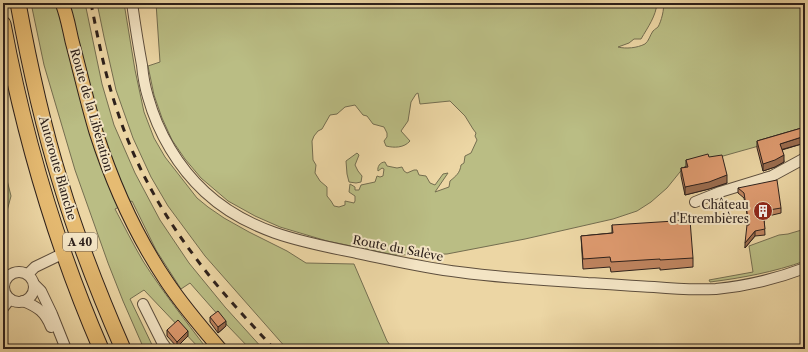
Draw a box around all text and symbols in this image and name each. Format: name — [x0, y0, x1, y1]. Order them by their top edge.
street label: Route de la Libération — [67, 47, 117, 174]
street label: Autoroute Blanche — [36, 113, 80, 222]
place label: Château d'Etrembières — [669, 197, 750, 226]
building icon: Château d'Etrembières — [752, 200, 774, 222]
street label: Route du Salève — [351, 232, 445, 264]
road number: A 40 — [63, 233, 97, 251]

